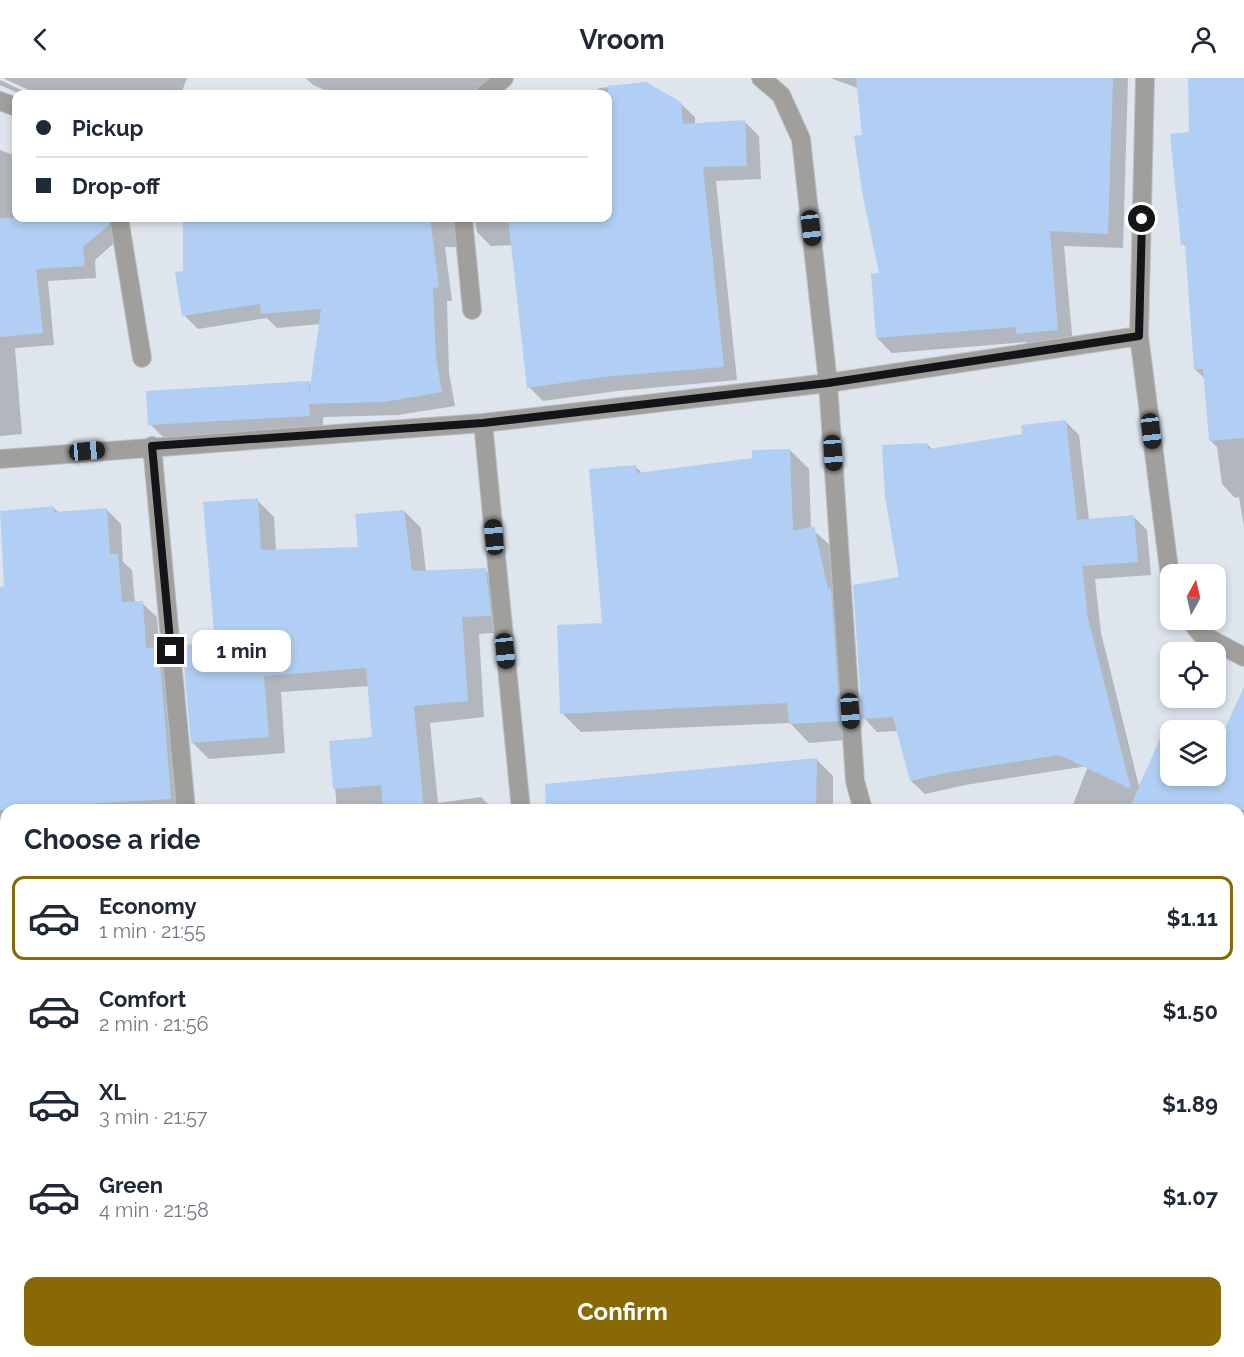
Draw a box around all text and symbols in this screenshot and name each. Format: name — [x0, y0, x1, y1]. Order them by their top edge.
icon: back — [24, 23, 57, 56]
icon: person — [1187, 23, 1220, 56]
text: Vroom — [579, 24, 665, 55]
text: Pickup — [72, 115, 144, 141]
text: Drop-off — [72, 173, 160, 199]
route start — [1128, 205, 1155, 232]
car — [800, 209, 822, 247]
car — [1140, 412, 1162, 450]
car — [823, 434, 843, 472]
car — [68, 440, 106, 462]
car — [483, 518, 505, 556]
north arrow — [1160, 564, 1226, 630]
map controls — [1160, 564, 1226, 786]
callout: 1 min — [192, 630, 291, 672]
car — [494, 632, 516, 670]
route end — [157, 637, 184, 664]
text: 1 min — [216, 639, 267, 663]
button: locate — [1160, 642, 1226, 708]
car — [840, 692, 860, 730]
button: layers — [1160, 720, 1226, 786]
text: Choose a ride — [24, 824, 200, 855]
icon: car — [27, 891, 81, 945]
text: Economy — [99, 893, 197, 919]
text: $1.11 — [1166, 905, 1218, 931]
text: 1 min · 21:55 — [99, 919, 206, 943]
icon: car — [27, 984, 81, 1038]
text: Comfort — [99, 986, 186, 1012]
text: $1.50 — [1163, 998, 1218, 1024]
text: 2 min · 21:56 — [99, 1012, 209, 1036]
icon: car — [27, 1077, 81, 1131]
text: XL — [99, 1079, 126, 1105]
text: $1.89 — [1162, 1091, 1218, 1117]
text: 3 min · 21:57 — [99, 1105, 207, 1129]
icon: car — [27, 1170, 81, 1224]
text: Green — [99, 1172, 163, 1198]
text: $1.07 — [1162, 1184, 1218, 1210]
text: 4 min · 21:58 — [99, 1198, 209, 1222]
button: Confirm — [24, 1277, 1221, 1346]

